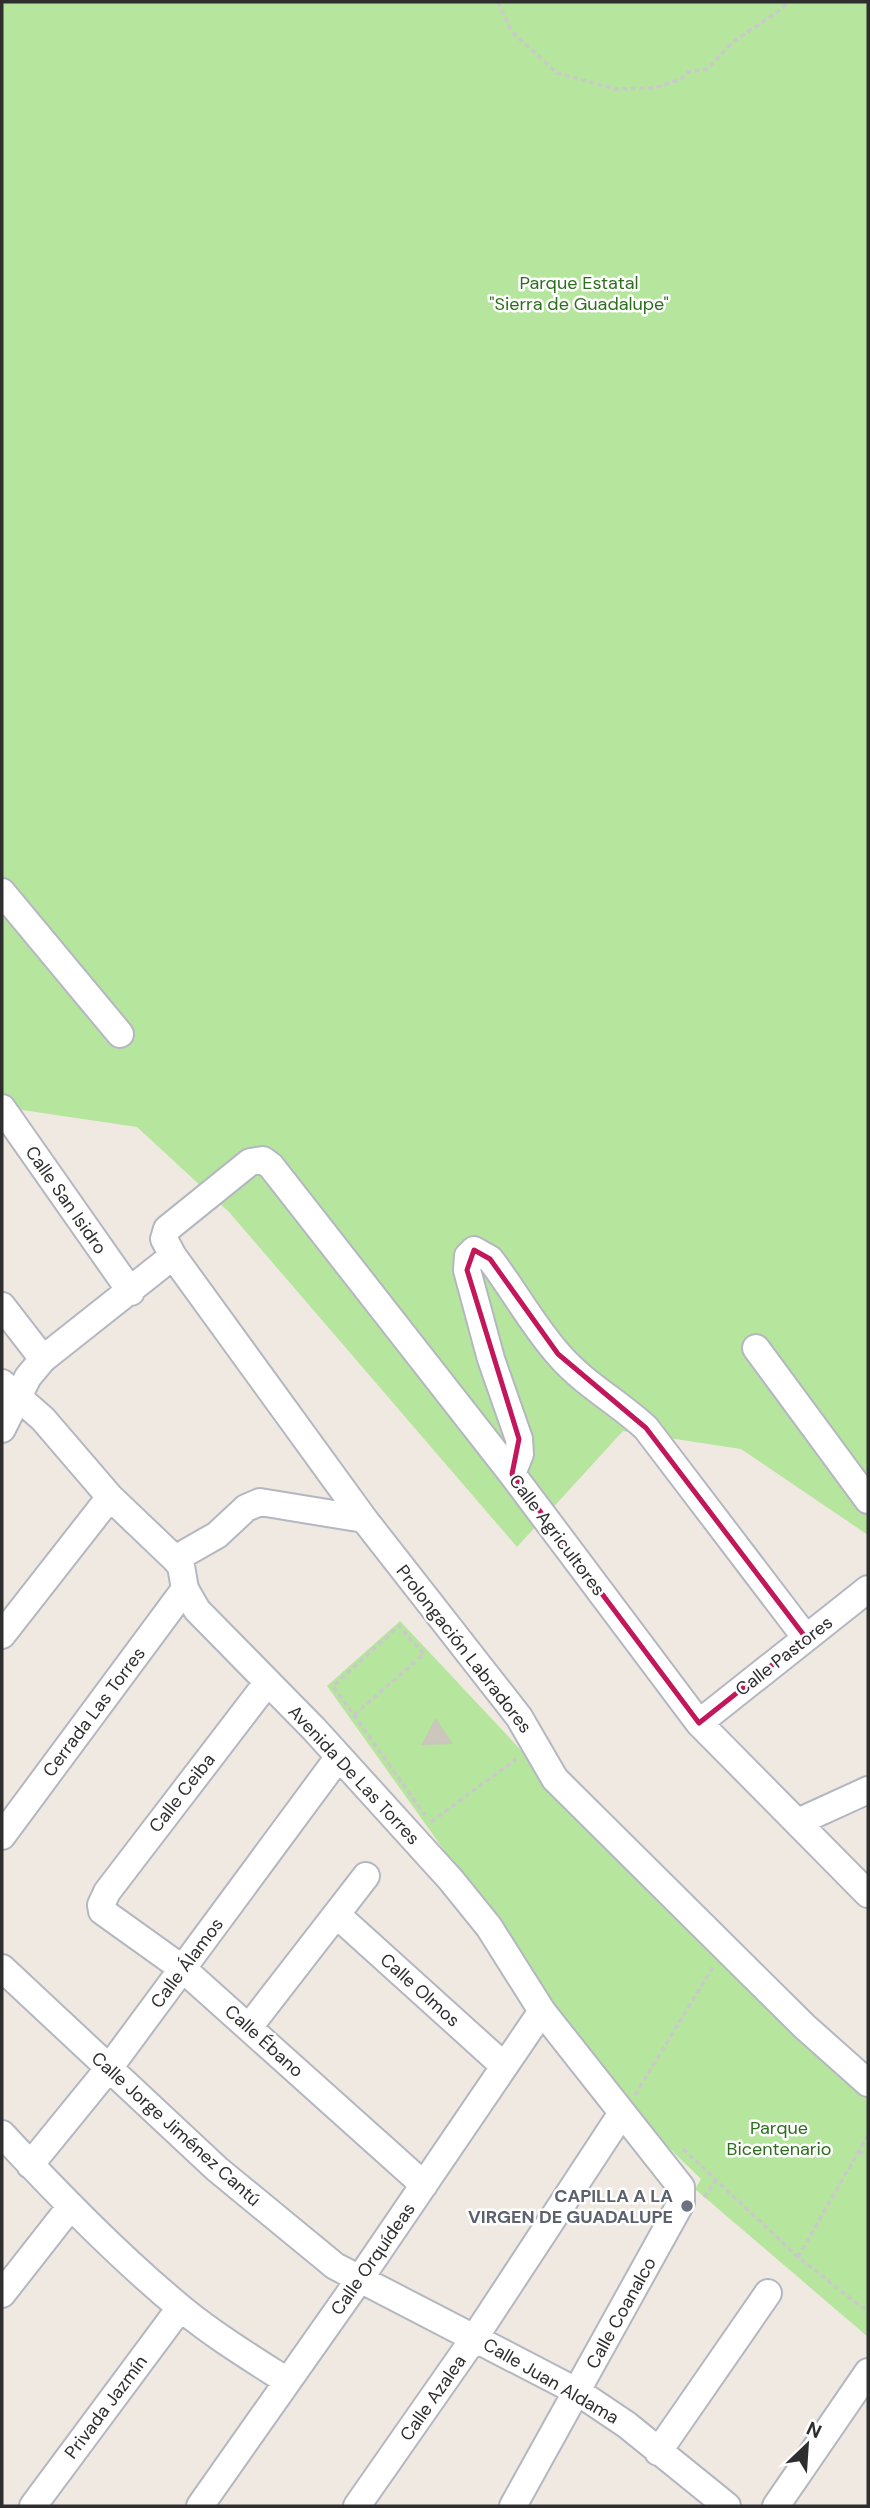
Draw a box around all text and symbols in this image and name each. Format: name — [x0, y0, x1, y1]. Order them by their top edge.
park label: Parque Estatal "Sierra de Guadalupe" — [489, 271, 669, 316]
street label: Calle San Isidro — [20, 1141, 112, 1259]
street label: Calle Agricultores — [503, 1469, 611, 1601]
street label: Prolongación Labradores — [391, 1560, 537, 1738]
street label: Calle Pastores — [730, 1610, 838, 1702]
street label: Cerrada Las Torres — [37, 1642, 151, 1782]
street label: Avenida De Las Torres — [283, 1700, 425, 1850]
street label: Calle Ceiba — [144, 1748, 220, 1838]
street label: Calle Álamos — [145, 1913, 229, 2013]
street label: Calle Olmos — [375, 1948, 465, 2032]
street label: Calle Ébano — [220, 1999, 308, 2083]
street label: Calle Jorge Jiménez Cantú — [86, 2046, 266, 2212]
park label: Parque Bicentenario — [727, 2116, 831, 2161]
place label: CAPILLA A LA VIRGEN DE GUADALUPE — [468, 2184, 673, 2229]
street label: Calle Orquídeas — [325, 2198, 421, 2320]
marker: CAPILLA A LA VIRGEN DE GUADALUPE — [679, 2198, 695, 2214]
street label: Calle Coanalco — [580, 2253, 662, 2373]
street label: Calle Juan Aldama — [479, 2332, 623, 2430]
street label: Privada Jazmín — [59, 2350, 153, 2464]
street label: Calle Azalea — [395, 2350, 471, 2446]
north arrow — [772, 2410, 842, 2480]
text: N — [802, 2416, 826, 2444]

